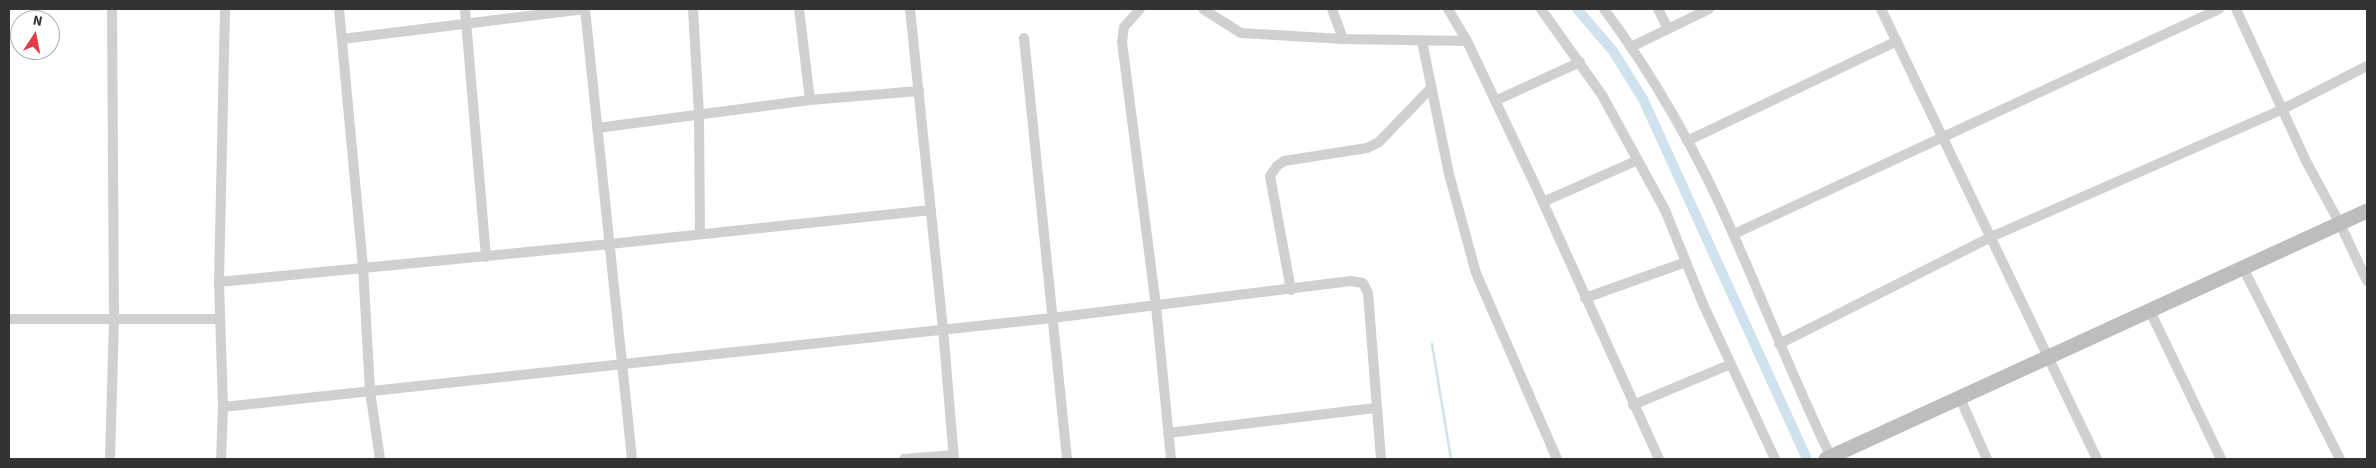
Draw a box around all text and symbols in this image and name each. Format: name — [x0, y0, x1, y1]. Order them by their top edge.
north arrow — [10, 10, 60, 60]
text: N — [31, 11, 44, 32]

